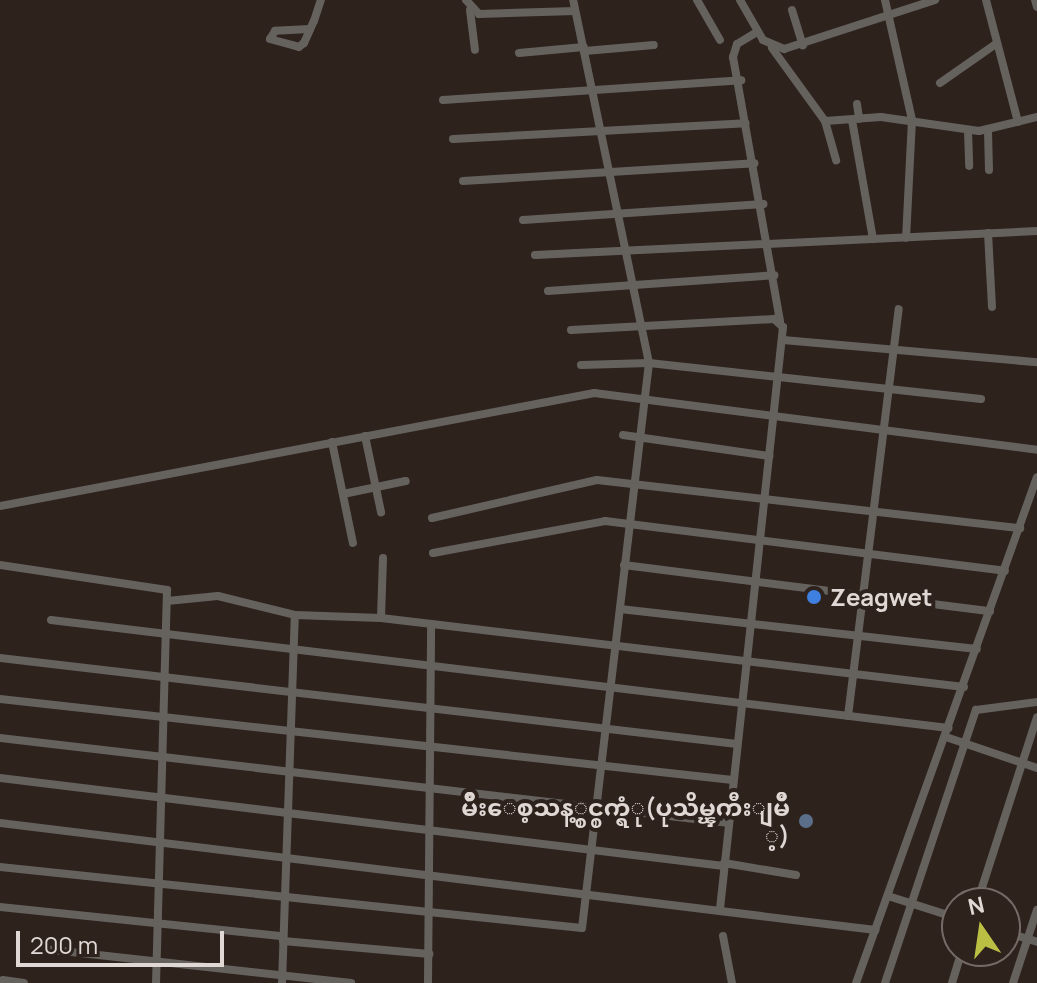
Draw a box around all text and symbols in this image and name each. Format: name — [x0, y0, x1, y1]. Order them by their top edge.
place label: Zeagwet — [830, 583, 932, 611]
marker: Zeagwet — [805, 588, 823, 606]
place label: မ်ိဳးေစ့သန့္စင္စက္ရံု(ပုသိမ္ၾကီးျမိဳ ့) — [461, 793, 790, 849]
marker: မ်ိဳးေစ့သန့္စင္စက္ရံု(ပုသိမ္ၾကီးျမိဳ ့) — [797, 812, 815, 830]
north arrow — [941, 887, 1021, 967]
text: N — [965, 889, 987, 922]
scale bar — [20, 915, 228, 965]
text: 200 m — [30, 928, 98, 961]

